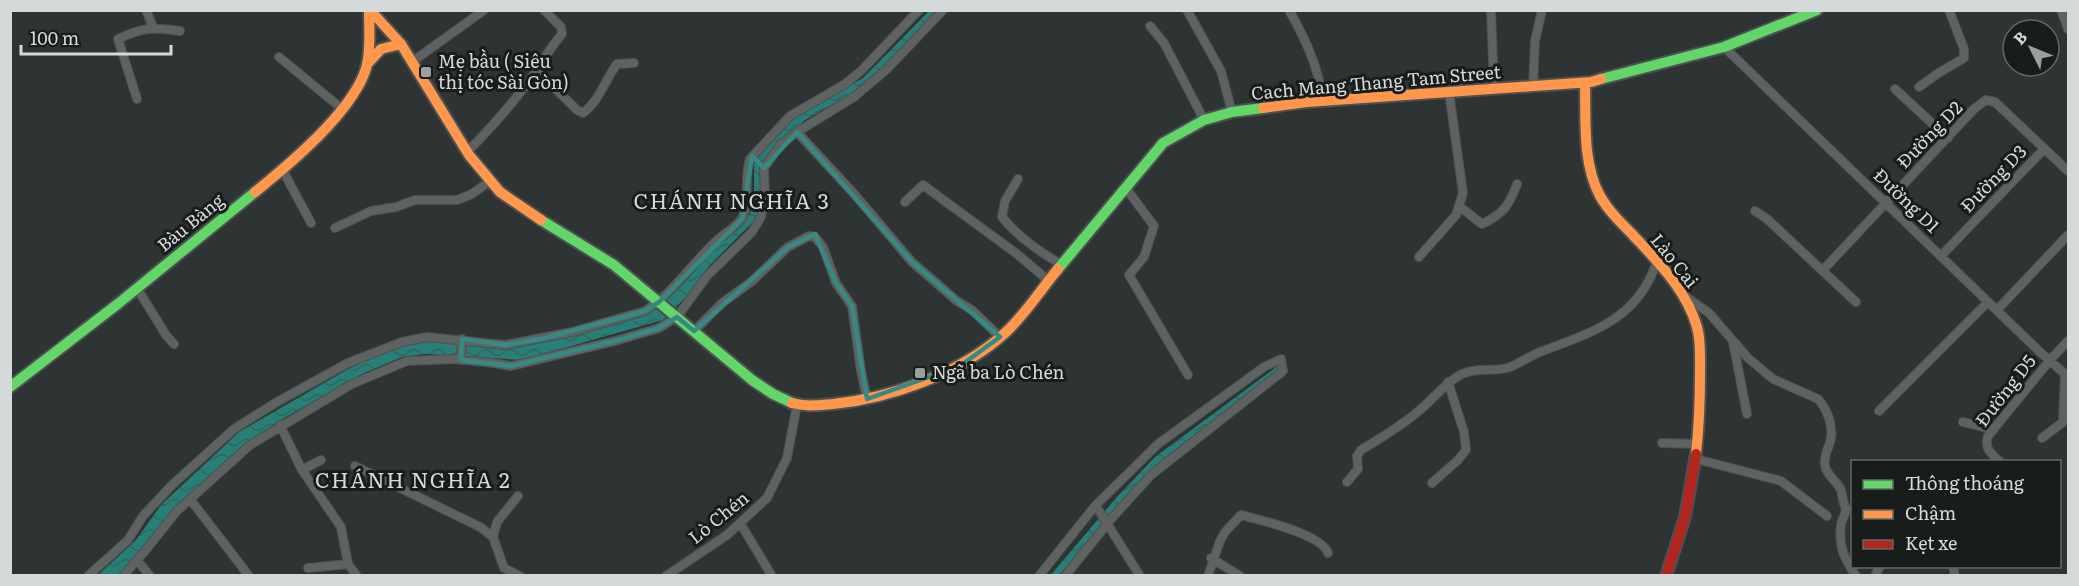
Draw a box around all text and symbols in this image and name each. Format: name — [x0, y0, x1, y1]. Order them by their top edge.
scale bar — [21, 18, 171, 56]
north arrow — [2001, 18, 2061, 78]
text: 100 m — [30, 24, 79, 51]
text: B — [2007, 25, 2032, 49]
place label: Mẹ bầu ( Siêu thị tóc Sài Gòn) — [438, 47, 569, 95]
street label: Cach Mang Thang Tam Street — [1250, 57, 1503, 106]
marker: Mẹ bầu ( Siêu thị tóc Sài Gòn) — [419, 65, 433, 79]
street label: Đường D2 — [1890, 94, 1968, 174]
street label: Đường D3 — [1953, 138, 2032, 218]
street label: Đường D1 — [1868, 161, 1946, 239]
district label: CHÁNH NGHĨA 3 — [634, 184, 830, 215]
street label: Bàu Bàng — [151, 186, 230, 257]
street label: Lào Cai — [1645, 227, 1706, 293]
street label: Đường D5 — [1968, 348, 2042, 432]
place label: Ngã ba Lò Chén — [932, 358, 1065, 385]
marker: Ngã ba Lò Chén — [913, 366, 927, 380]
legend — [1851, 460, 2061, 568]
district label: CHÁNH NGHĨA 2 — [315, 463, 511, 494]
text: Thông thoáng — [1905, 469, 2025, 496]
street label: Lò Chén — [682, 484, 754, 550]
text: Chậm — [1905, 499, 1956, 526]
text: Kẹt xe — [1905, 529, 1957, 556]

